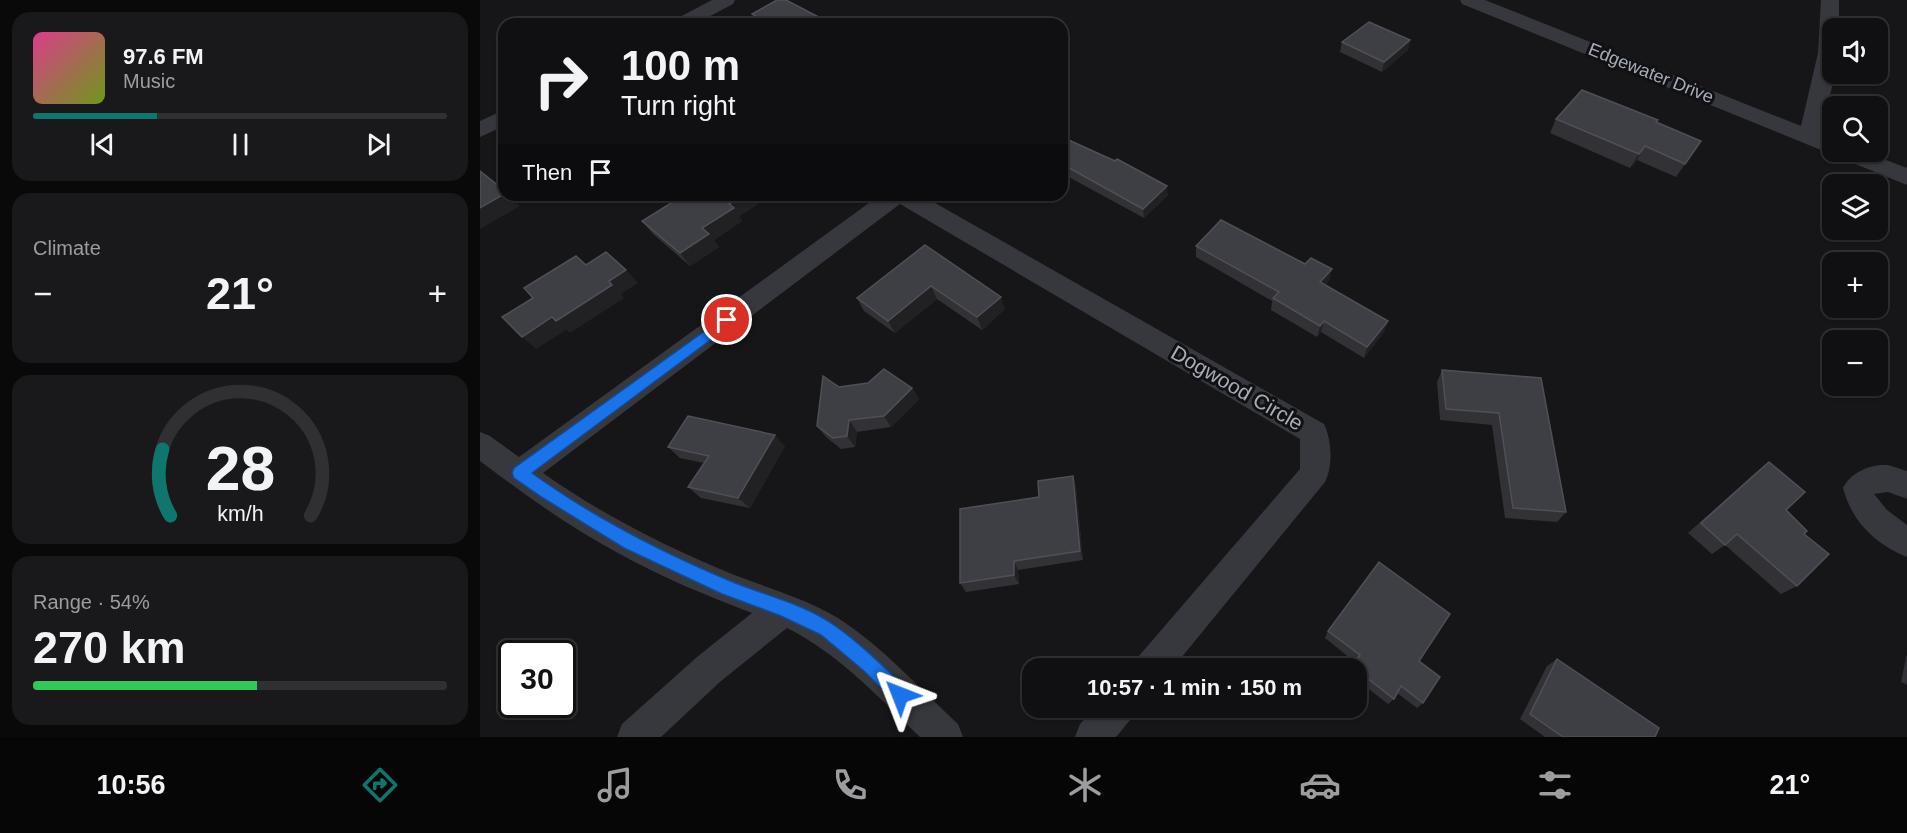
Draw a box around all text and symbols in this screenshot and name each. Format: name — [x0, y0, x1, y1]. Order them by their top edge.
map controls — [1822, 18, 1888, 396]
button: sound — [1822, 18, 1888, 84]
street label: Edgewater Drive — [1586, 39, 1716, 107]
icon: right — [522, 42, 600, 120]
text: 100 m — [621, 42, 740, 89]
text: 97.6 FM — [123, 44, 204, 69]
text: Music — [123, 70, 175, 92]
text: Turn right — [621, 91, 736, 121]
button: search — [1822, 96, 1888, 162]
icon: previous — [86, 128, 119, 161]
icon: pause — [224, 128, 257, 161]
icon: next — [362, 128, 395, 161]
icon: arrive — [584, 156, 617, 189]
text: Then — [522, 160, 572, 185]
button: layers — [1822, 174, 1888, 240]
text: Climate — [33, 237, 101, 259]
button: + — [1822, 252, 1888, 318]
text: 21° — [206, 268, 274, 319]
text: − — [33, 275, 52, 312]
text: + — [428, 275, 447, 312]
pin — [701, 294, 752, 345]
icon: arrive — [710, 303, 743, 336]
button: − — [1822, 330, 1888, 396]
street label: Dogwood Circle — [1167, 341, 1307, 435]
text: 28 — [205, 434, 275, 503]
text: km/h — [217, 503, 263, 527]
text: Range · 54% — [33, 591, 150, 613]
text: 270 km — [33, 622, 186, 673]
speed limit sign: 30 — [498, 640, 576, 718]
position arrow — [868, 663, 932, 727]
text: 10:57 · 1 min · 150 m — [1087, 675, 1302, 700]
icon: directions — [359, 764, 401, 806]
icon: music — [594, 764, 636, 806]
icon: phone — [829, 764, 871, 806]
icon: climate — [1064, 764, 1106, 806]
icon: car — [1299, 764, 1341, 806]
icon: filters — [1534, 764, 1576, 806]
text: 10:56 — [97, 770, 166, 800]
text: 21° — [1770, 770, 1810, 800]

